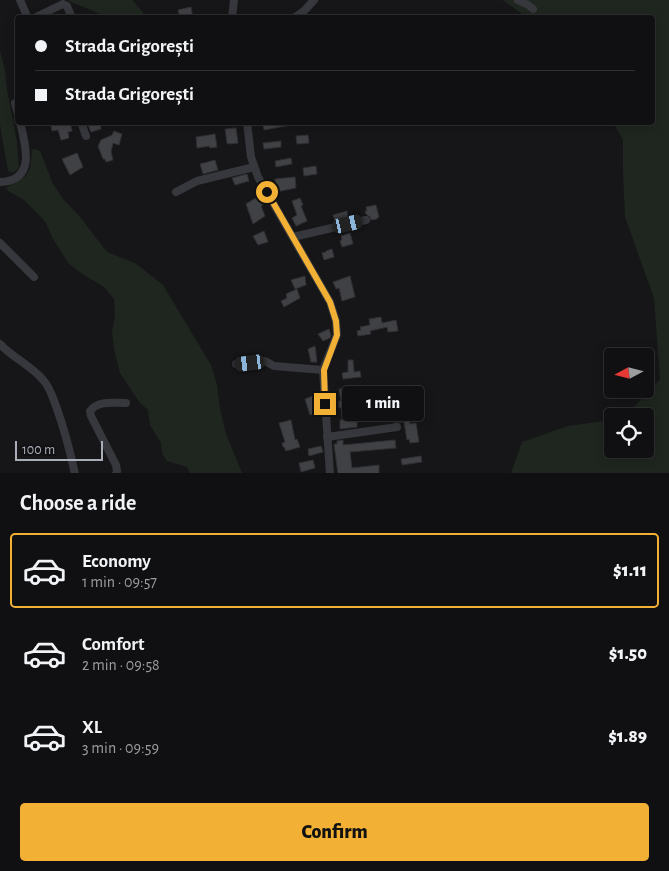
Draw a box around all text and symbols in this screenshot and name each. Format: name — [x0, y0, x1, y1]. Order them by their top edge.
text: Strada Grigorești — [65, 37, 194, 56]
text: Strada Grigorești — [65, 85, 194, 104]
route start — [256, 181, 278, 203]
car — [331, 213, 364, 235]
north arrow — [604, 348, 654, 398]
map controls — [604, 348, 654, 458]
car — [234, 354, 265, 372]
callout: 1 min — [342, 386, 425, 422]
route end — [314, 393, 336, 415]
text: 1 min — [366, 395, 400, 411]
button: locate — [604, 408, 654, 458]
scale bar — [15, 438, 102, 462]
text: 100 m — [22, 443, 55, 457]
text: Choose a ride — [20, 492, 136, 514]
icon: car — [22, 548, 67, 593]
text: Economy — [82, 552, 151, 571]
text: $1.11 — [613, 561, 647, 580]
text: 1 min · 09:57 — [82, 574, 157, 590]
icon: car — [22, 631, 67, 676]
text: Comfort — [82, 635, 144, 654]
text: $1.50 — [609, 644, 647, 663]
text: 2 min · 09:58 — [82, 657, 160, 673]
icon: car — [22, 714, 67, 759]
text: XL — [82, 718, 102, 737]
text: $1.89 — [608, 727, 647, 746]
text: 3 min · 09:59 — [82, 740, 159, 756]
button: Confirm — [20, 803, 649, 861]

